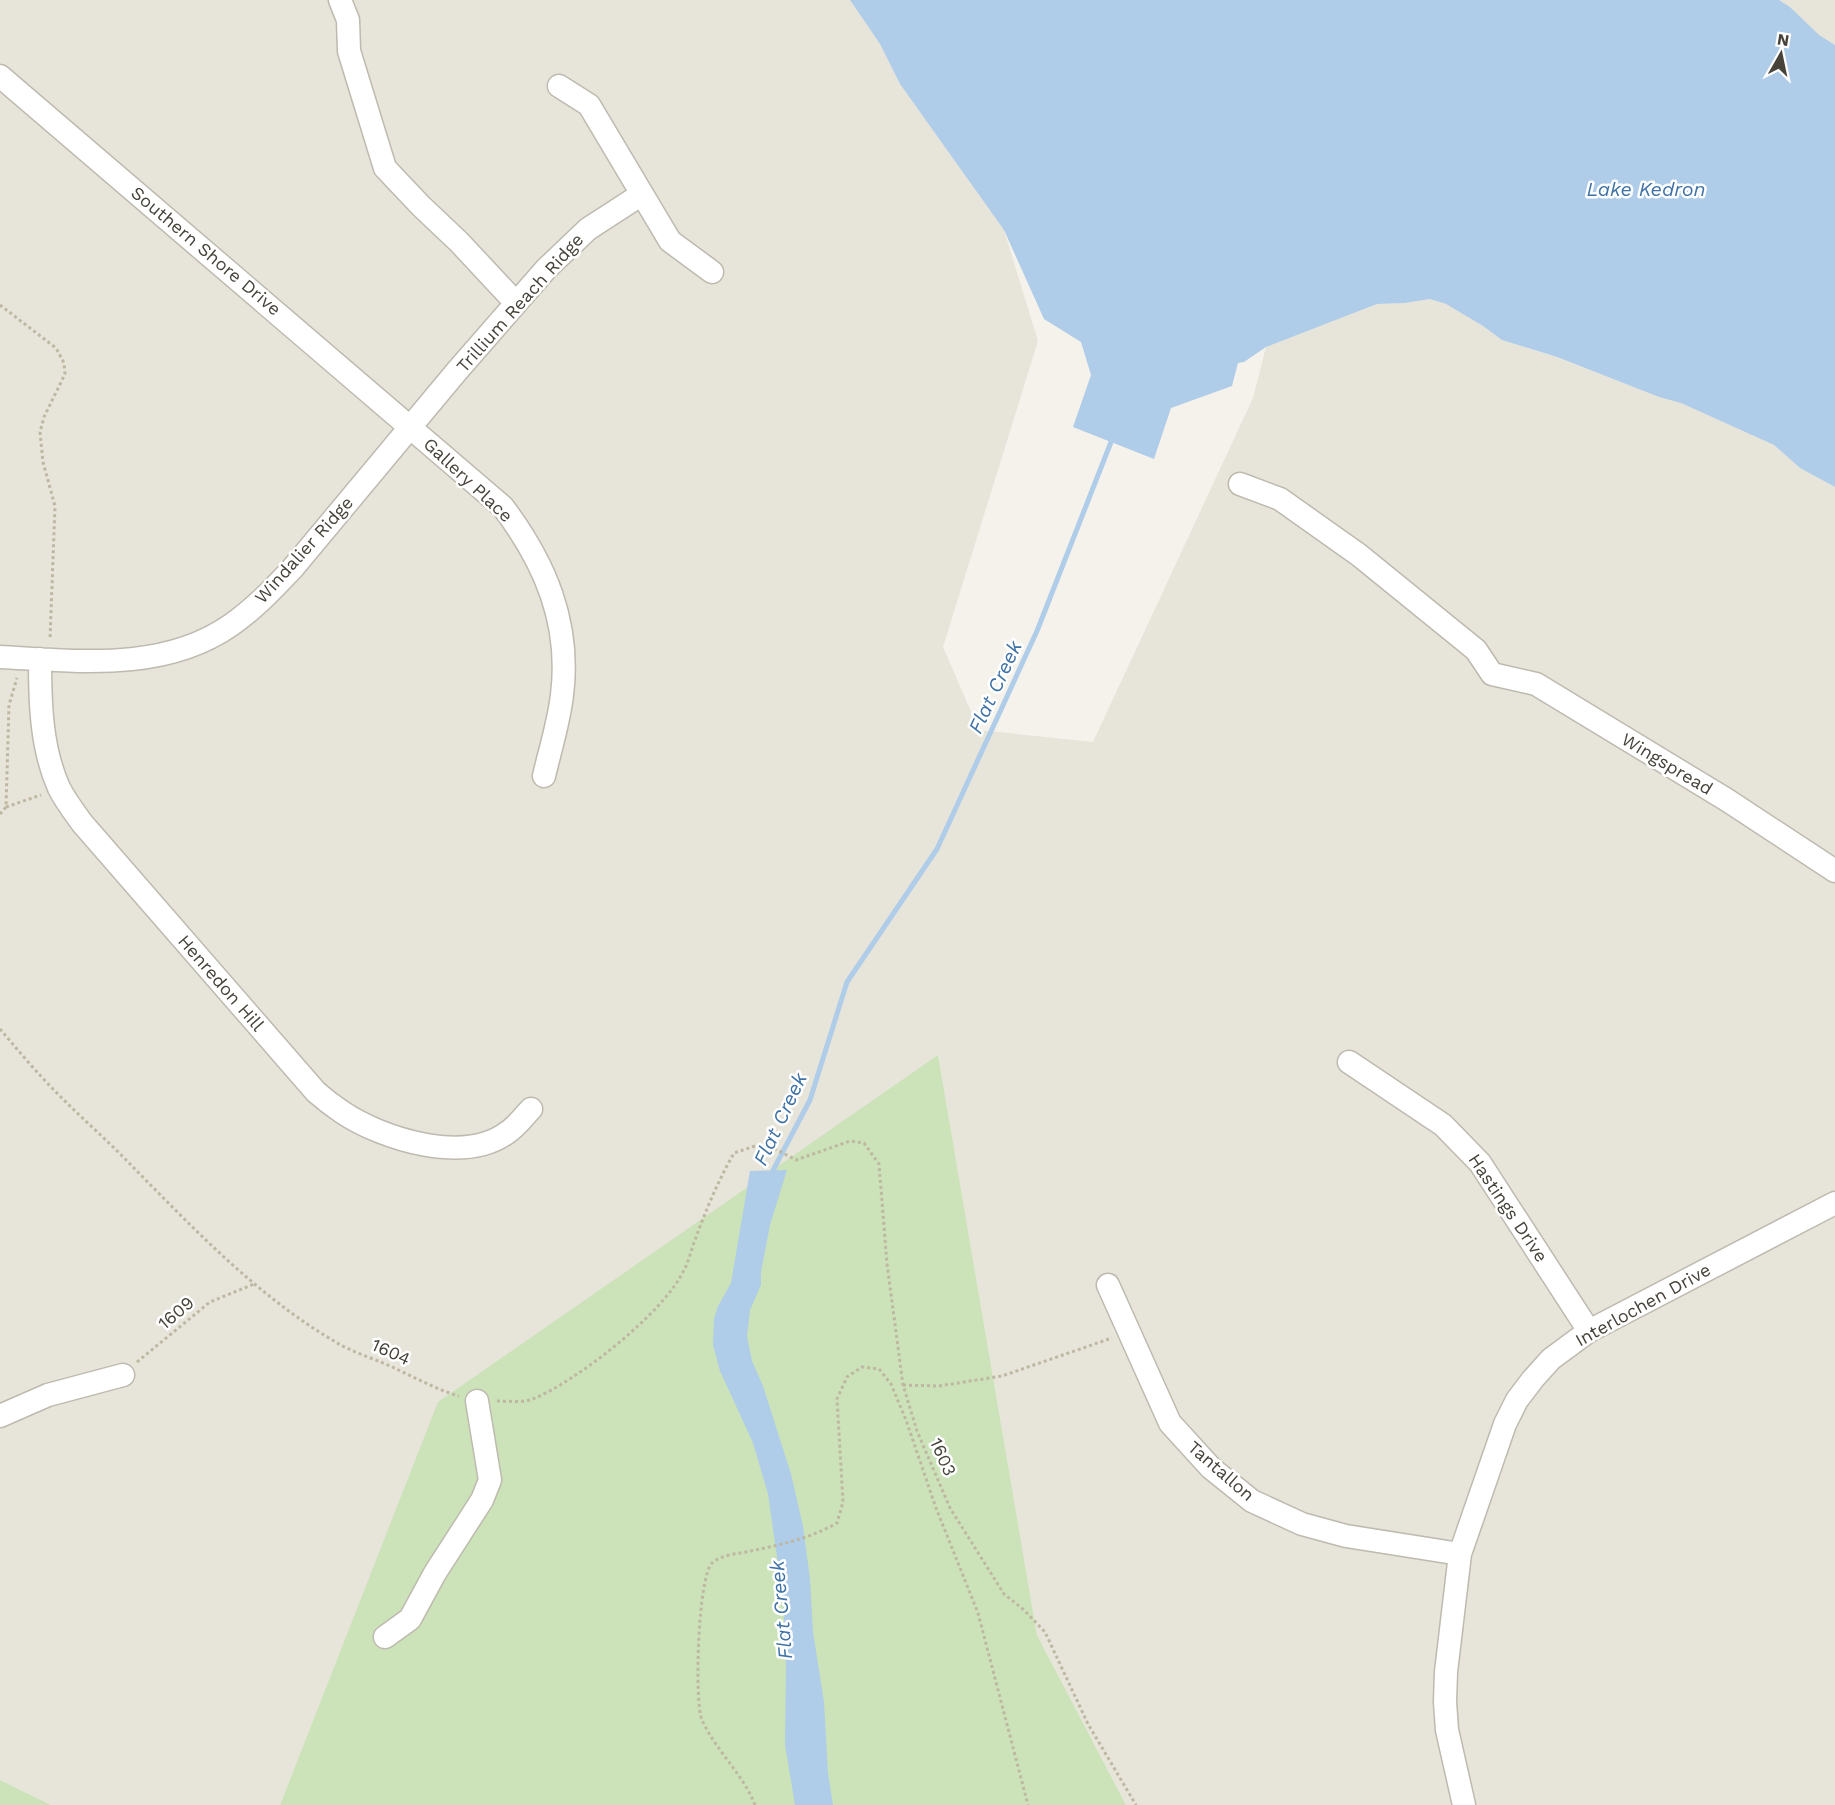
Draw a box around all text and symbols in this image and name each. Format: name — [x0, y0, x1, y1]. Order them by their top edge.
north arrow — [1751, 24, 1811, 84]
text: N — [1776, 29, 1791, 50]
water label: Lake Kedron — [1586, 177, 1706, 201]
street label: Southern Shore Drive — [127, 182, 285, 319]
street label: Trillium Reach Ridge — [452, 229, 587, 376]
street label: Gallery Place — [419, 433, 517, 526]
street label: Windalier Ridge — [250, 492, 357, 607]
water label: Flat Creek — [963, 636, 1027, 737]
street label: Wingspread — [1618, 728, 1717, 799]
street label: Henredon Hill — [174, 930, 269, 1035]
water label: Flat Creek — [748, 1068, 812, 1169]
street label: Hastings Drive — [1464, 1150, 1552, 1266]
street label: Interlochen Drive — [1571, 1259, 1714, 1350]
street label: 1609 — [154, 1292, 198, 1334]
street label: 1604 — [369, 1334, 414, 1369]
street label: 1603 — [926, 1435, 961, 1479]
street label: Tantallon — [1184, 1436, 1259, 1505]
water label: Flat Creek — [765, 1558, 797, 1660]

